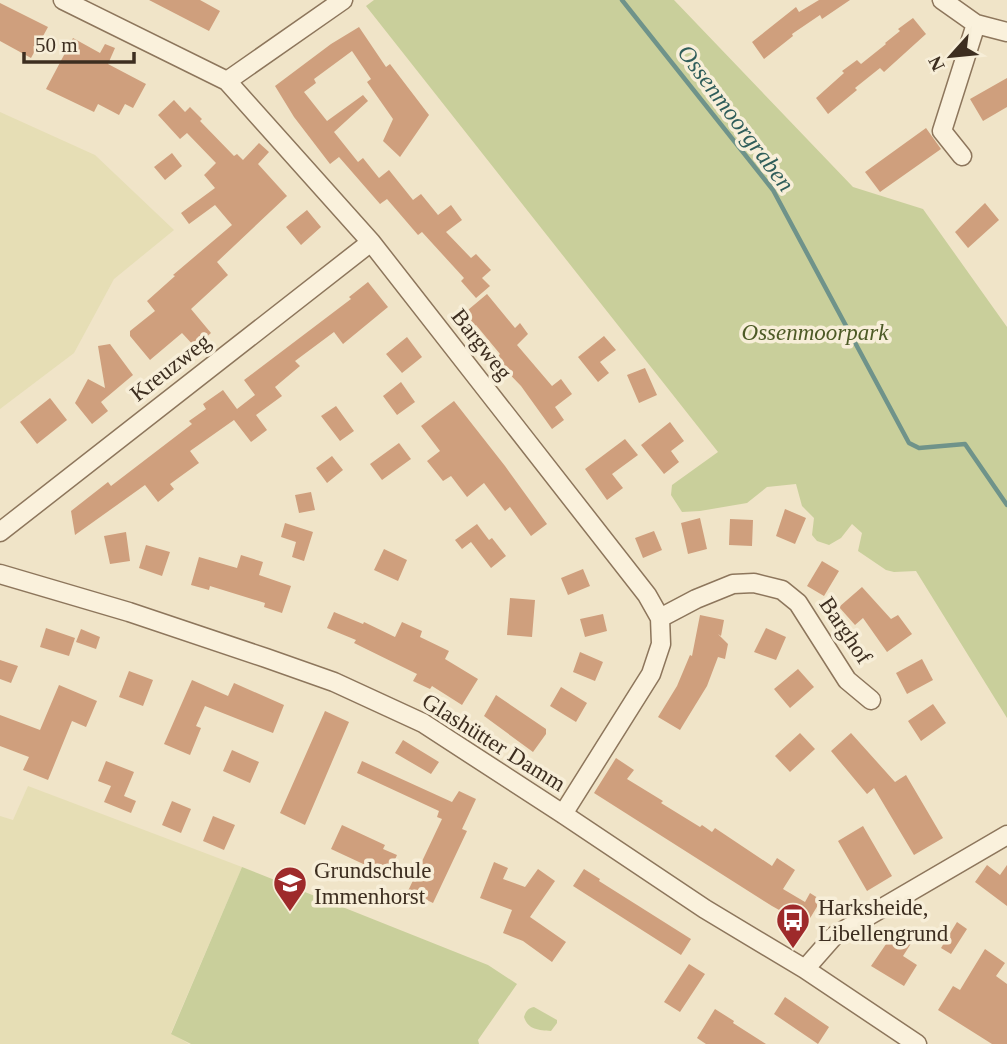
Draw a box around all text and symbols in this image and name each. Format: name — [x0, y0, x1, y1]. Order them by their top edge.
scale bar — [24, 21, 135, 65]
north arrow — [916, 21, 986, 91]
text: 50 m — [35, 33, 78, 57]
water label: Ossenmoorgraben — [673, 40, 799, 196]
text: N — [924, 52, 949, 74]
street label: Bargweg — [446, 304, 517, 385]
park label: Ossenmoorpark — [742, 320, 889, 345]
street label: Kreuzweg — [125, 328, 216, 406]
street label: Barghof — [814, 592, 877, 669]
street label: Glashütter Damm — [418, 688, 570, 797]
place label: Grundschule Immenhorst — [314, 858, 432, 909]
school or university icon: Grundschule Immenhorst — [271, 864, 309, 913]
place label: Harksheide, Libellengrund — [818, 895, 949, 946]
bus stop icon: Harksheide, Libellengrund — [774, 901, 812, 950]

